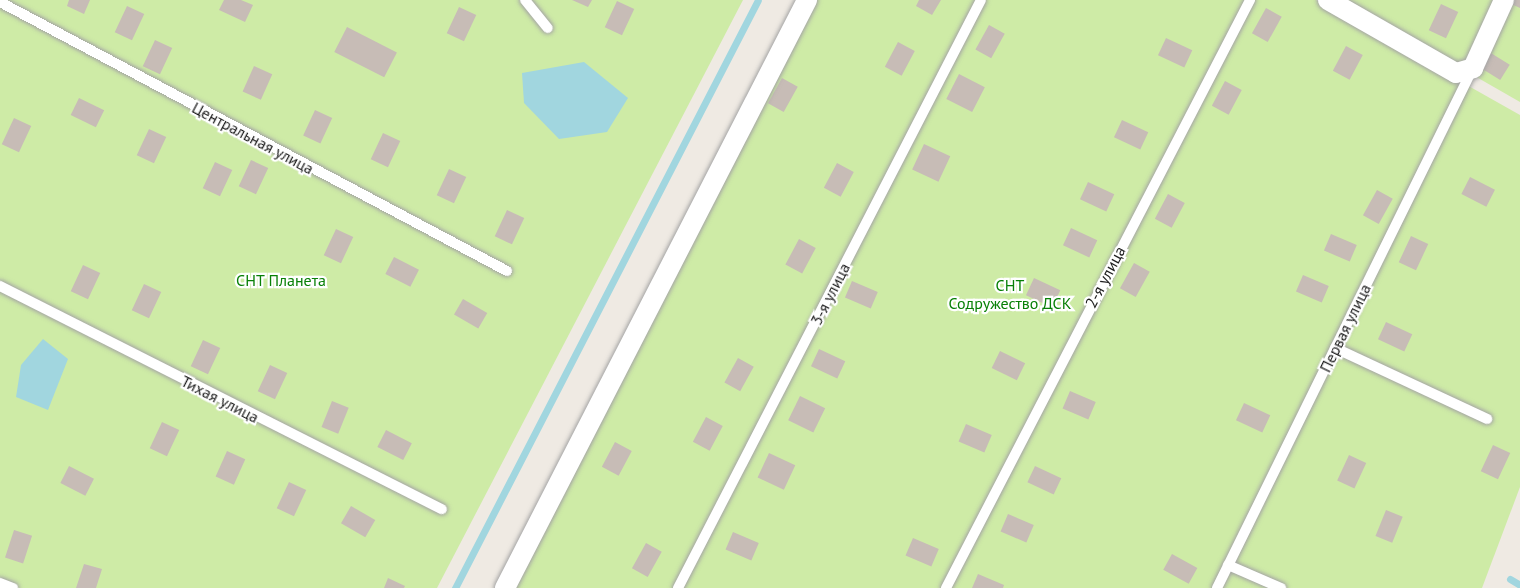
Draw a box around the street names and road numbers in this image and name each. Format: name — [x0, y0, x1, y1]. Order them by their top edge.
street label: Центральная улица — [189, 98, 317, 178]
street label: 2-я улица — [1081, 243, 1129, 311]
street label: 3-я улица — [806, 260, 854, 328]
street label: Первая улица — [1315, 281, 1375, 375]
street label: Тихая улица — [178, 371, 262, 427]

